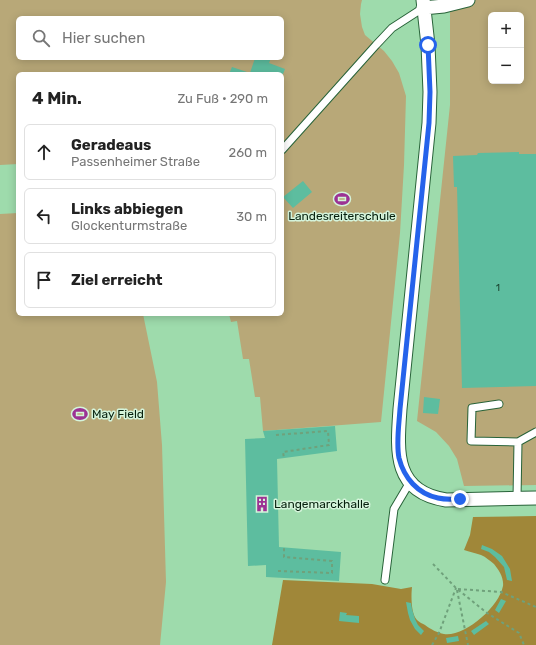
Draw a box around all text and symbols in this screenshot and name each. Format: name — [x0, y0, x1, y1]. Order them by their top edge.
map controls — [488, 12, 524, 84]
button: + — [488, 12, 524, 48]
search box — [16, 16, 284, 60]
icon: search — [30, 27, 52, 49]
text: Hier suchen — [62, 29, 145, 47]
route start — [419, 36, 437, 54]
button: − — [488, 48, 524, 84]
text: 4 Min. — [32, 88, 82, 108]
text: Zu Fuß · 290 m — [177, 91, 268, 106]
text: Geradeaus — [71, 136, 151, 154]
icon: ahead — [33, 141, 55, 163]
text: 260 m — [229, 145, 267, 160]
text: Passenheimer Straße — [71, 154, 200, 169]
sports icon: Landesreiterschule — [333, 190, 351, 208]
text: Links abbiegen — [71, 200, 183, 218]
icon: left — [33, 205, 55, 227]
text: 30 m — [236, 209, 267, 224]
place label: Landesreiterschule — [288, 209, 396, 223]
text: Glockenturmstraße — [71, 218, 187, 233]
icon: arrive — [33, 269, 55, 291]
text: Ziel erreicht — [71, 271, 163, 289]
house number: 1 — [496, 282, 500, 294]
sports icon: May Field — [71, 405, 89, 423]
place label: May Field — [92, 407, 144, 421]
route end — [451, 490, 469, 508]
building icon: Langemarckhalle — [253, 495, 271, 513]
place label: Langemarckhalle — [274, 497, 370, 511]

